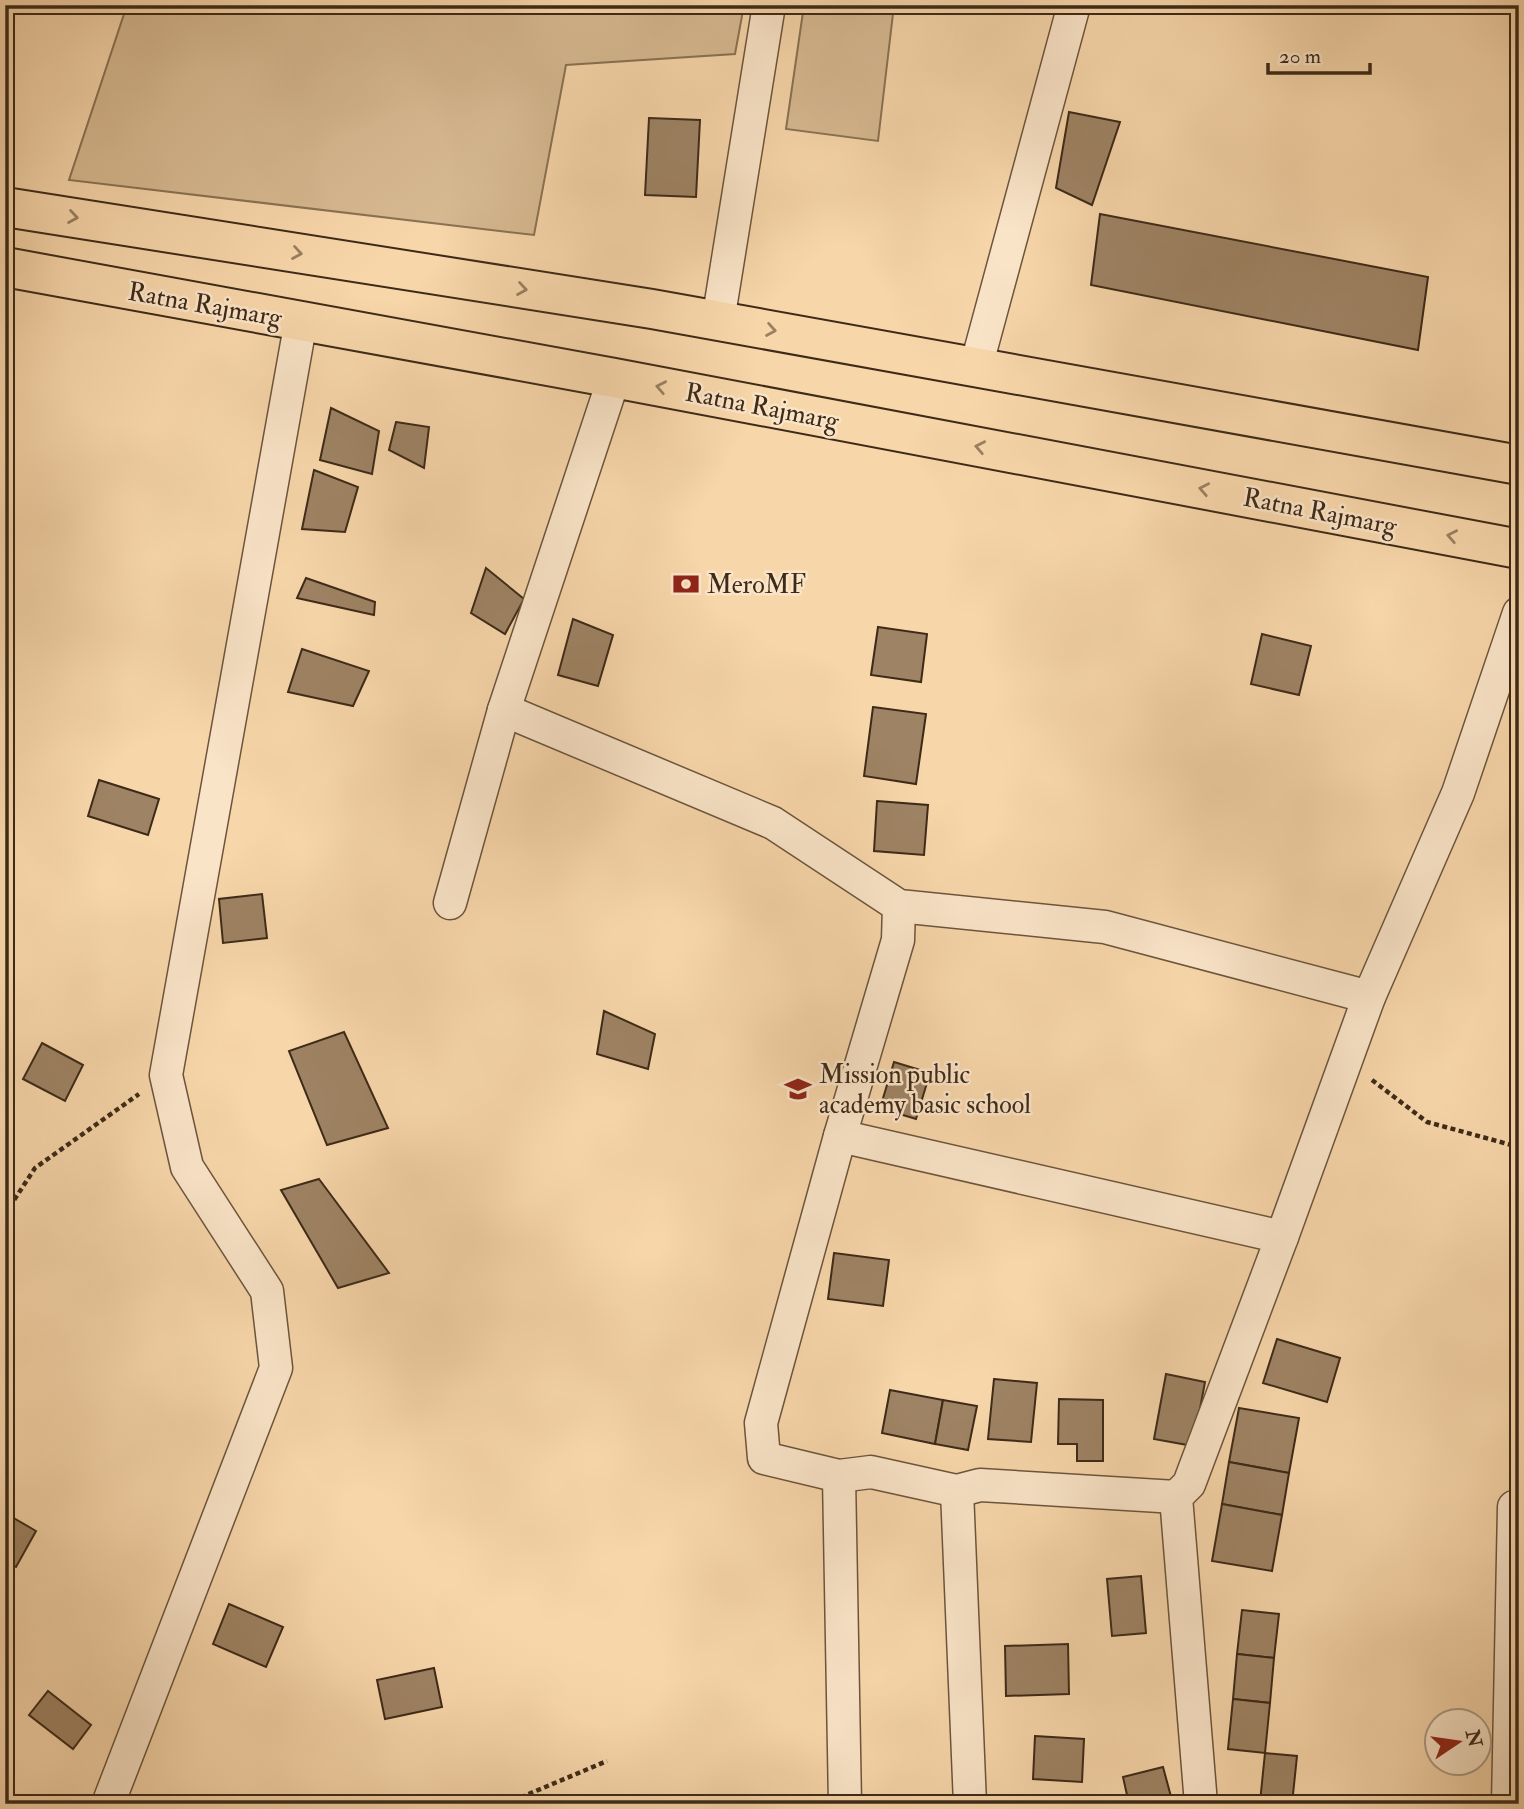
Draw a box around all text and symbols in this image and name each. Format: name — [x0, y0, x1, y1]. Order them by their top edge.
scale bar — [1268, 32, 1370, 76]
text: 20 m — [1279, 43, 1321, 70]
one-way arrow — [67, 210, 79, 225]
one-way arrow — [292, 245, 303, 260]
street label: Ratna Rajmarg — [125, 276, 286, 334]
one-way arrow — [516, 281, 528, 296]
one-way arrow — [765, 322, 777, 337]
street label: Ratna Rajmarg — [682, 376, 843, 438]
one-way arrow — [655, 380, 667, 395]
one-way arrow — [975, 440, 986, 455]
street label: Ratna Rajmarg — [1240, 481, 1401, 543]
one-way arrow — [1198, 483, 1210, 498]
one-way arrow — [1446, 529, 1458, 544]
bank icon: MeroMF — [671, 569, 701, 599]
place label: MeroMF — [707, 569, 806, 601]
place label: Mission public academy basic school — [819, 1059, 1031, 1121]
school or university icon: Mission public academy basic school — [783, 1074, 813, 1104]
north arrow — [1422, 1708, 1492, 1778]
text: N — [1460, 1726, 1487, 1750]

